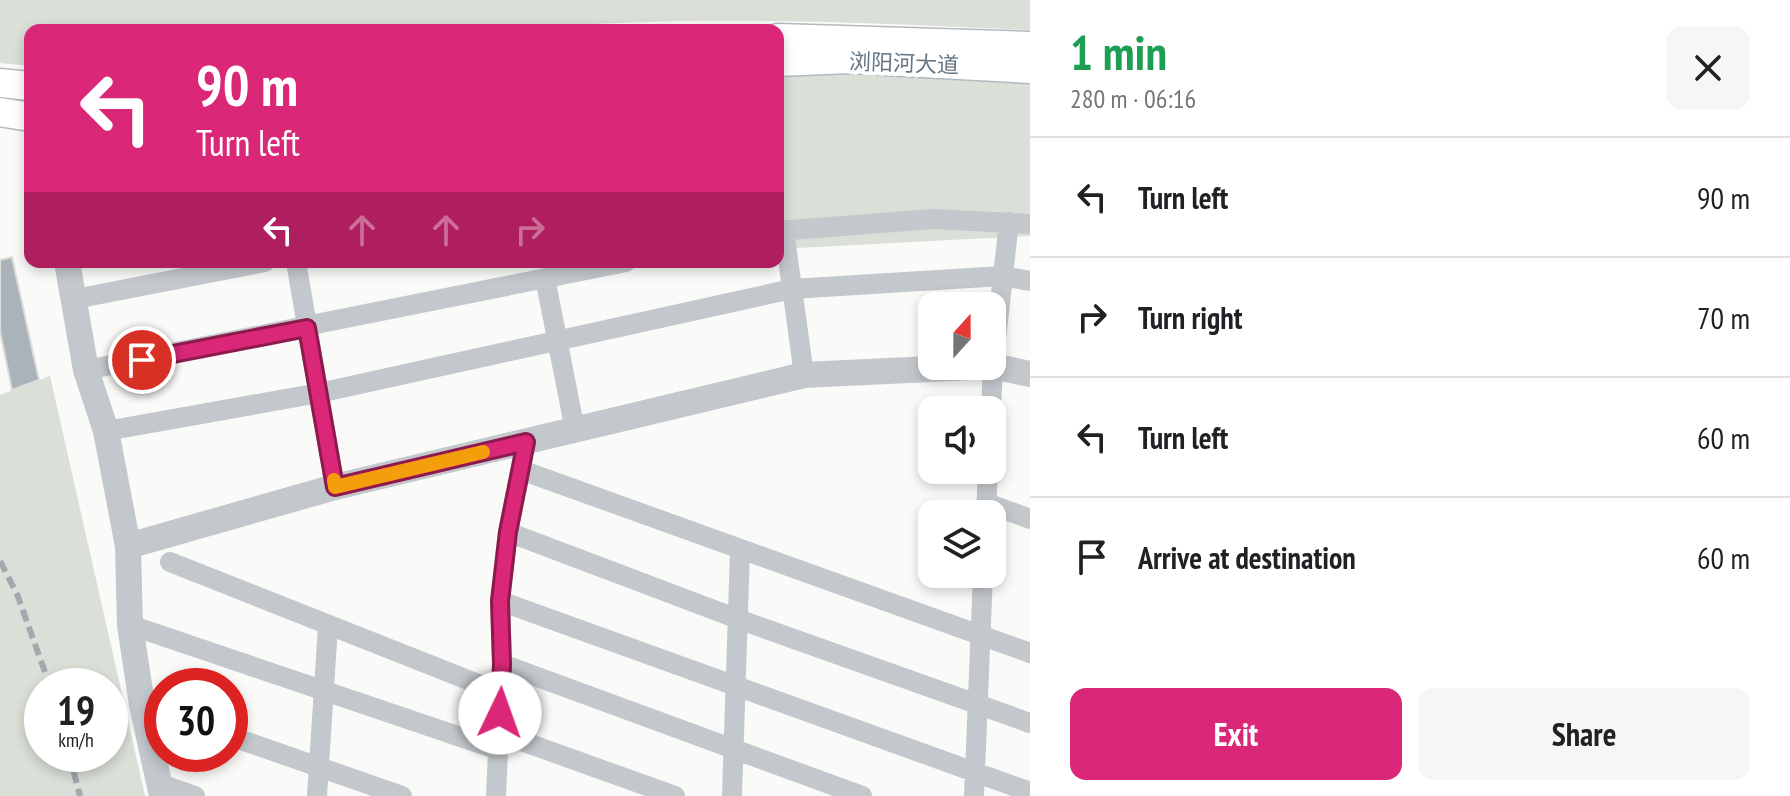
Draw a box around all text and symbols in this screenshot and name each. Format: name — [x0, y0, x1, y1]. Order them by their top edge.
text: 1 min — [1070, 21, 1167, 83]
button: close — [1666, 26, 1750, 110]
street label: 浏阳河大道 — [849, 47, 959, 79]
text: 90 m — [196, 49, 298, 121]
icon: left — [64, 56, 168, 160]
text: 280 m · 06:16 — [1070, 82, 1196, 115]
text: Turn left — [196, 119, 300, 166]
icon: left — [1070, 175, 1114, 219]
text: Turn left — [1138, 178, 1228, 217]
text: 90 m — [1697, 178, 1750, 217]
icon: left — [256, 208, 300, 252]
icon: ahead — [340, 208, 384, 252]
icon: ahead — [424, 208, 468, 252]
icon: right — [508, 208, 552, 252]
north arrow — [918, 292, 1006, 380]
map controls — [918, 292, 1006, 588]
icon: right — [1070, 295, 1114, 339]
text: Turn right — [1138, 298, 1242, 337]
text: 70 m — [1697, 298, 1750, 337]
pin — [108, 326, 176, 394]
icon: arrive — [120, 338, 164, 382]
button: sound — [918, 396, 1006, 484]
icon: left — [1070, 415, 1114, 459]
text: Turn left — [1138, 418, 1228, 457]
text: 60 m — [1697, 418, 1750, 457]
button: layers — [918, 500, 1006, 588]
icon: arrive — [1070, 535, 1114, 579]
text: Arrive at destination — [1138, 538, 1356, 577]
text: 60 m — [1697, 538, 1750, 577]
speed limit sign: 30 — [144, 668, 248, 772]
position arrow — [458, 671, 542, 755]
text: 19 — [57, 684, 95, 736]
button: Exit — [1070, 688, 1402, 780]
button: Share — [1418, 688, 1750, 780]
text: km/h — [58, 727, 94, 753]

